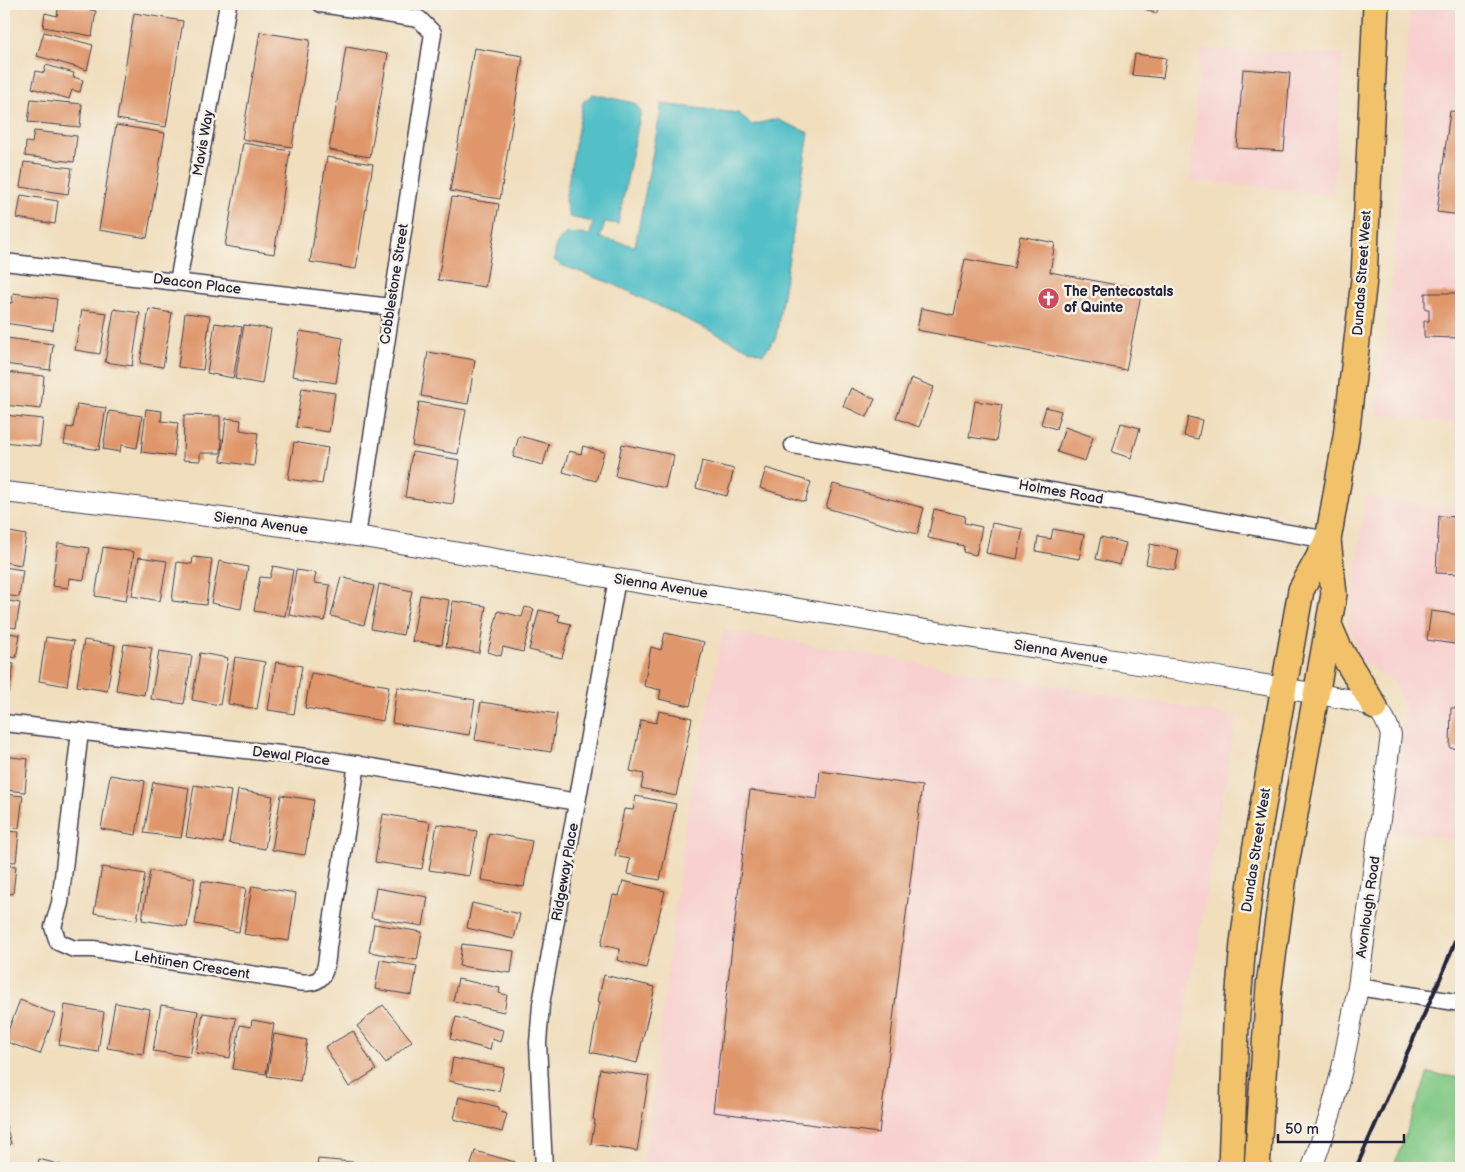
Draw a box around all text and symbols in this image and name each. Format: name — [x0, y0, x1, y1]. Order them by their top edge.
street label: Mavis Way — [189, 108, 217, 177]
street label: Dundas Street West — [1349, 209, 1375, 336]
street label: Cobblestone Street — [376, 222, 412, 346]
street label: Deacon Place — [152, 270, 242, 298]
place label: The Pentecostals of Quinte — [1064, 283, 1173, 316]
church icon: The Pentecostals of Quinte — [1036, 287, 1060, 311]
street label: Holmes Road — [1017, 476, 1105, 508]
street label: Sienna Avenue — [213, 508, 309, 538]
street label: Sienna Avenue — [613, 570, 709, 602]
street label: Sienna Avenue — [1013, 636, 1109, 668]
street label: Dewal Place — [251, 743, 331, 769]
street label: Dundas Street West — [1238, 786, 1274, 913]
street label: Ridgeway Place — [548, 821, 582, 923]
street label: Avonlough Road — [1352, 855, 1384, 959]
street label: Lehtinen Crescent — [133, 947, 252, 983]
scale bar — [1278, 1112, 1404, 1144]
text: 50 m — [1285, 1120, 1319, 1139]

